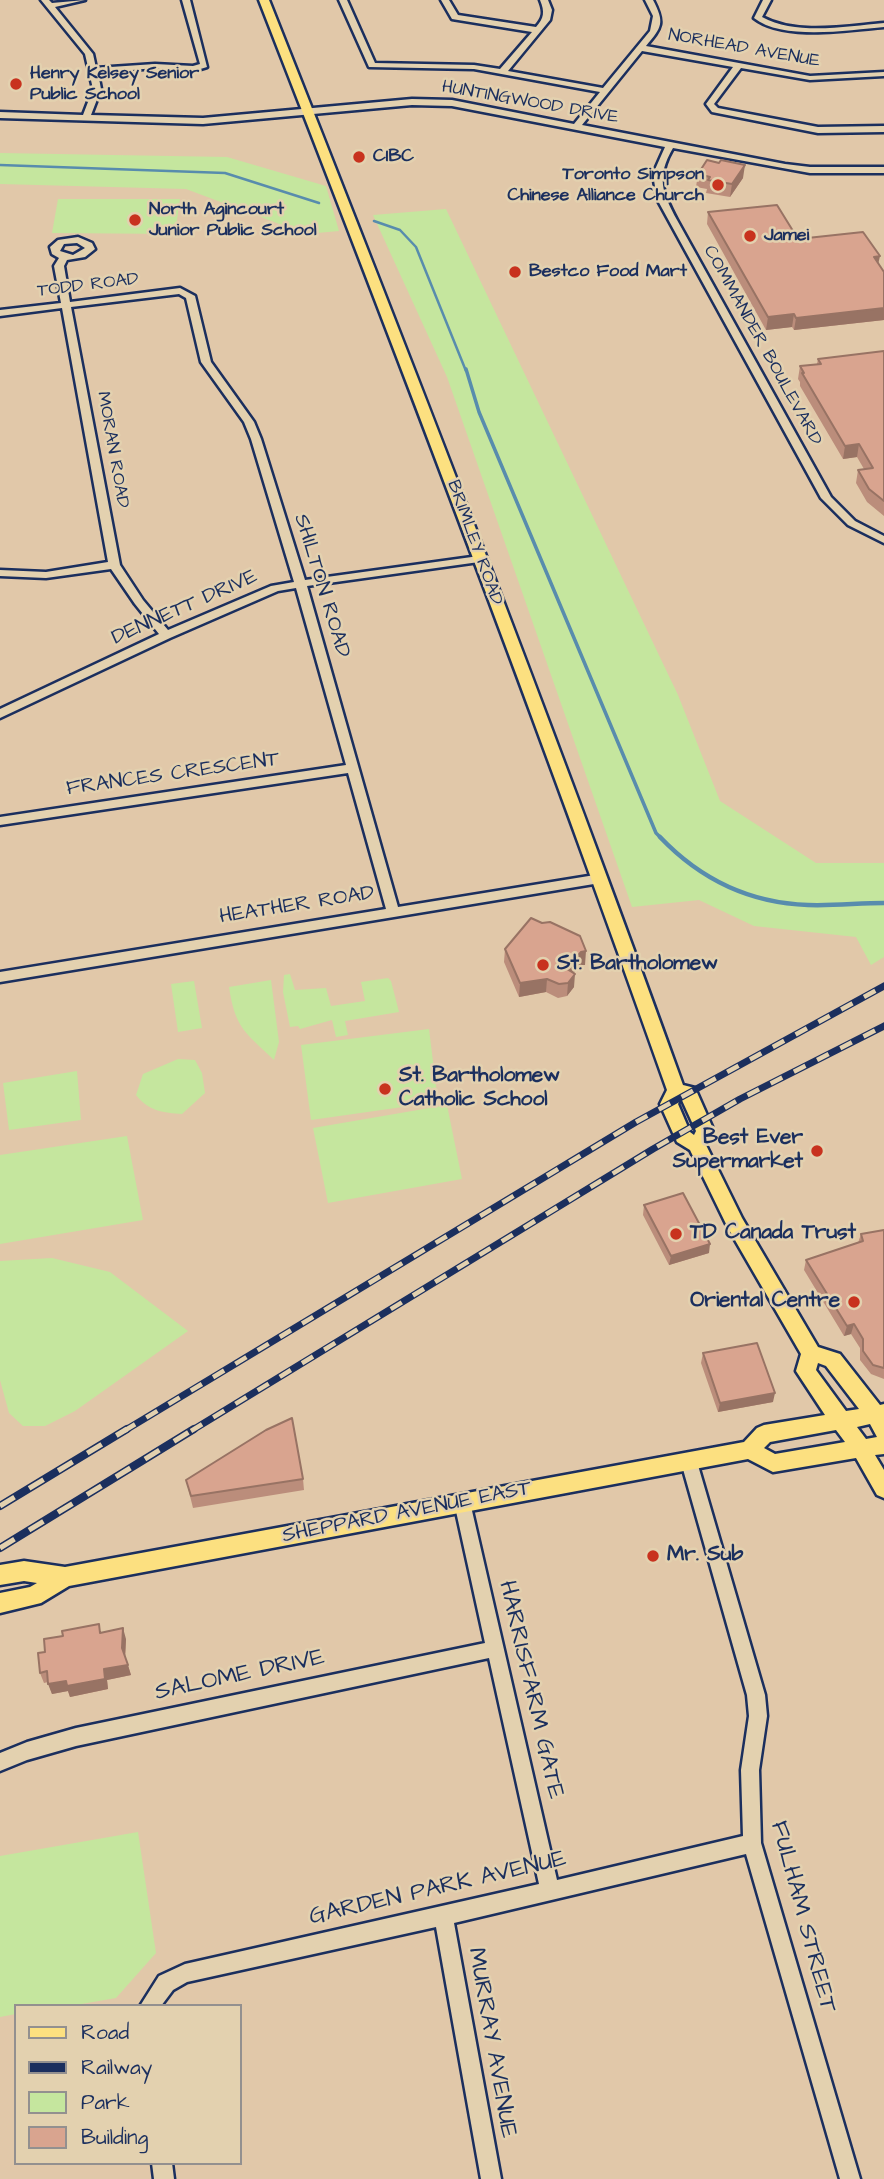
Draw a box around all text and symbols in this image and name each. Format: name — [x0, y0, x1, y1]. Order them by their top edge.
street label: NORHEAD AVENUE — [666, 25, 822, 73]
place label: Henry Kelsey Senior Public School — [30, 63, 199, 106]
marker: Henry Kelsey Senior Public School — [8, 76, 24, 92]
street label: HUNTINGWOOD DRIVE — [440, 77, 620, 129]
place label: CIBC — [373, 146, 414, 168]
marker: CIBC — [351, 149, 367, 165]
place label: Toronto Simpson Chinese Alliance Church — [507, 164, 704, 206]
marker: Toronto Simpson Chinese Alliance Church — [710, 177, 726, 193]
place label: North Agincourt Junior Public School — [149, 199, 316, 242]
marker: North Agincourt Junior Public School — [127, 212, 143, 228]
place label: Jamei — [764, 225, 809, 247]
marker: Jamei — [742, 228, 758, 244]
street label: COMMANDER BOULEVARD — [698, 242, 826, 450]
place label: Bestco Food Mart — [529, 261, 687, 283]
marker: Bestco Food Mart — [507, 264, 523, 280]
street label: TODD ROAD — [36, 269, 140, 303]
street label: MORAN ROAD — [91, 390, 133, 510]
street label: BRIMLEY ROAD — [441, 478, 507, 608]
street label: SHILTON ROAD — [287, 511, 355, 661]
street label: DENNETT DRIVE — [108, 565, 262, 651]
street label: FRANCES CRESCENT — [65, 748, 281, 802]
street label: HEATHER ROAD — [218, 881, 376, 931]
place label: St. Bartholomew — [557, 952, 718, 978]
marker: St. Bartholomew — [535, 957, 551, 973]
place label: St. Bartholomew Catholic School — [399, 1064, 560, 1114]
marker: St. Bartholomew Catholic School — [377, 1081, 393, 1097]
place label: Best Ever Supermarket — [673, 1126, 803, 1176]
marker: Best Ever Supermarket — [809, 1143, 825, 1159]
place label: TD Canada Trust — [690, 1221, 856, 1247]
marker: TD Canada Trust — [668, 1226, 684, 1242]
place label: Oriental Centre — [690, 1289, 840, 1315]
marker: Oriental Centre — [846, 1294, 862, 1310]
street label: SHEPPARD AVENUE EAST — [280, 1476, 534, 1550]
place label: Mr. Sub — [667, 1543, 743, 1569]
marker: Mr. Sub — [645, 1548, 661, 1564]
street label: HARRISFARM GATE — [491, 1578, 569, 1802]
street label: SALOME DRIVE — [153, 1644, 327, 1708]
street label: FULHAM STREET — [763, 1818, 841, 2016]
street label: GARDEN PARK AVENUE — [307, 1845, 569, 1933]
street label: MURRAY AVENUE — [460, 1946, 522, 2140]
legend — [14, 2004, 242, 2165]
text: Road — [81, 2018, 129, 2047]
text: Railway — [81, 2053, 152, 2082]
text: Park — [81, 2088, 130, 2117]
text: Building — [81, 2123, 148, 2152]

